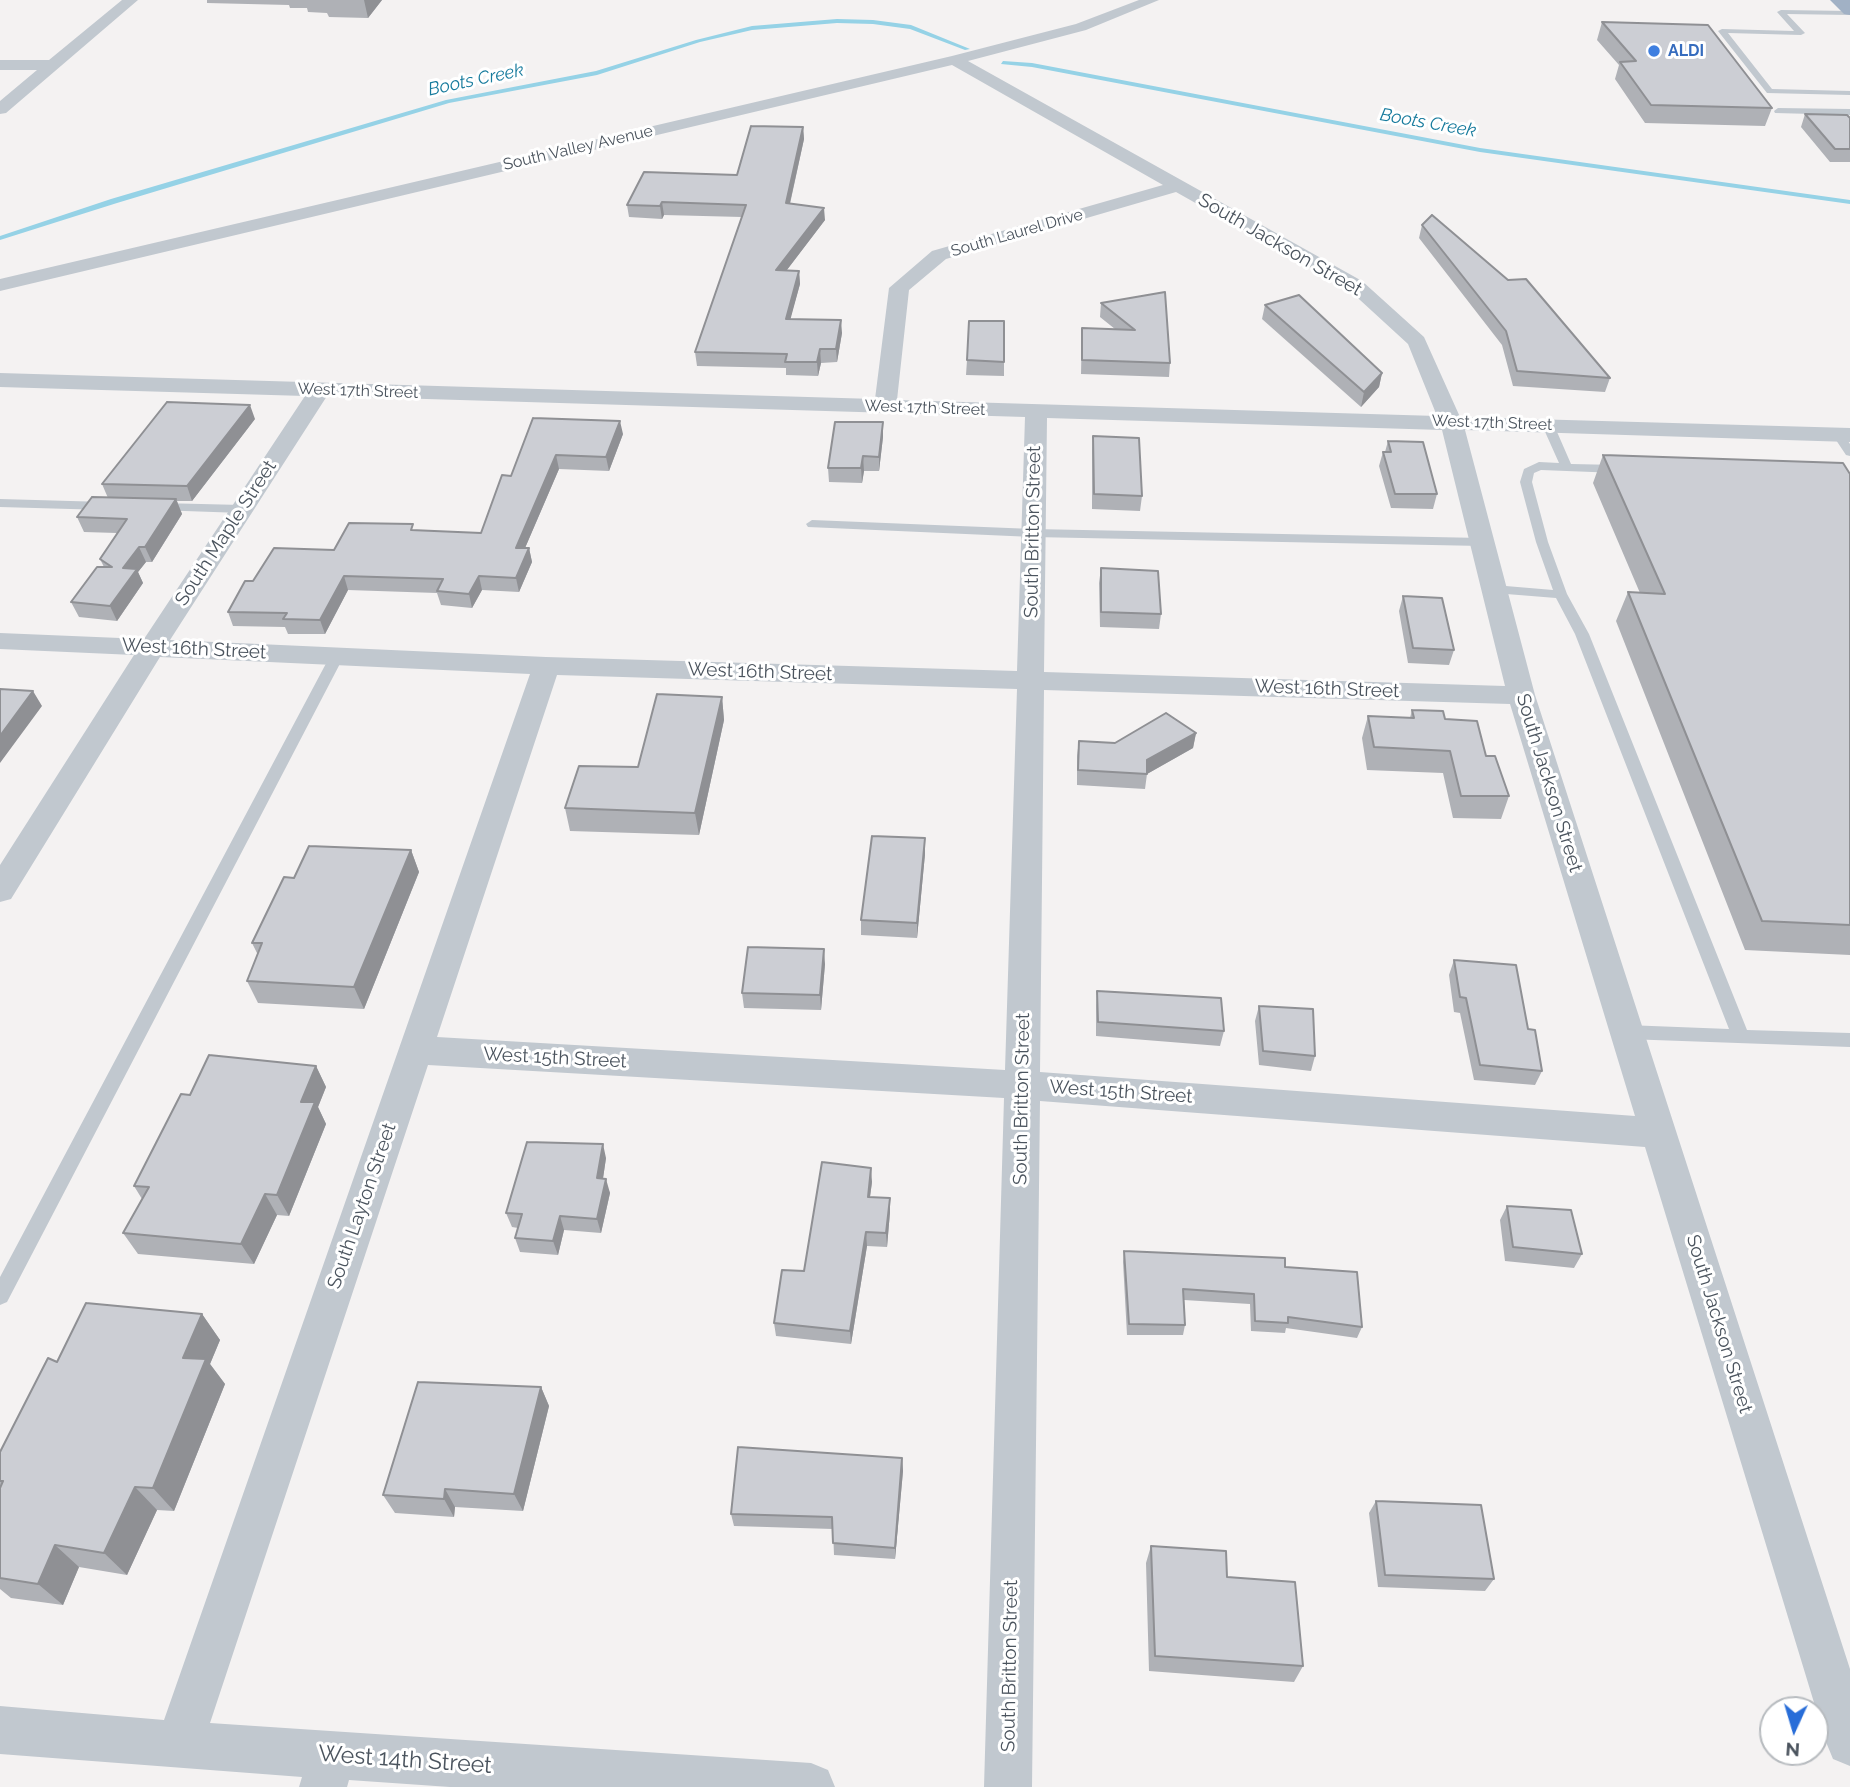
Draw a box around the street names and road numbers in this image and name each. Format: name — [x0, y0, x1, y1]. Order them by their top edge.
street label: South Valley Avenue — [501, 121, 655, 175]
street label: South Jackson Street — [1194, 189, 1366, 301]
street label: South Laurel Drive — [949, 205, 1085, 261]
street label: West 17th Street — [297, 379, 419, 403]
street label: West 17th Street — [864, 396, 986, 420]
street label: West 17th Street — [1431, 411, 1553, 435]
street label: South Britton Street — [1020, 446, 1046, 618]
street label: South Maple Street — [170, 456, 282, 610]
street label: West 16th Street — [121, 634, 267, 664]
street label: West 16th Street — [687, 658, 833, 686]
street label: West 16th Street — [1254, 675, 1400, 703]
street label: South Jackson Street — [1511, 691, 1587, 875]
street label: South Britton Street — [1009, 1013, 1035, 1185]
street label: West 15th Street — [483, 1043, 627, 1073]
street label: West 15th Street — [1049, 1076, 1193, 1108]
street label: South Layton Street — [323, 1120, 401, 1292]
street label: South Jackson Street — [1681, 1232, 1757, 1416]
street label: South Britton Street — [997, 1580, 1023, 1752]
street label: West 14th Street — [317, 1740, 493, 1780]

